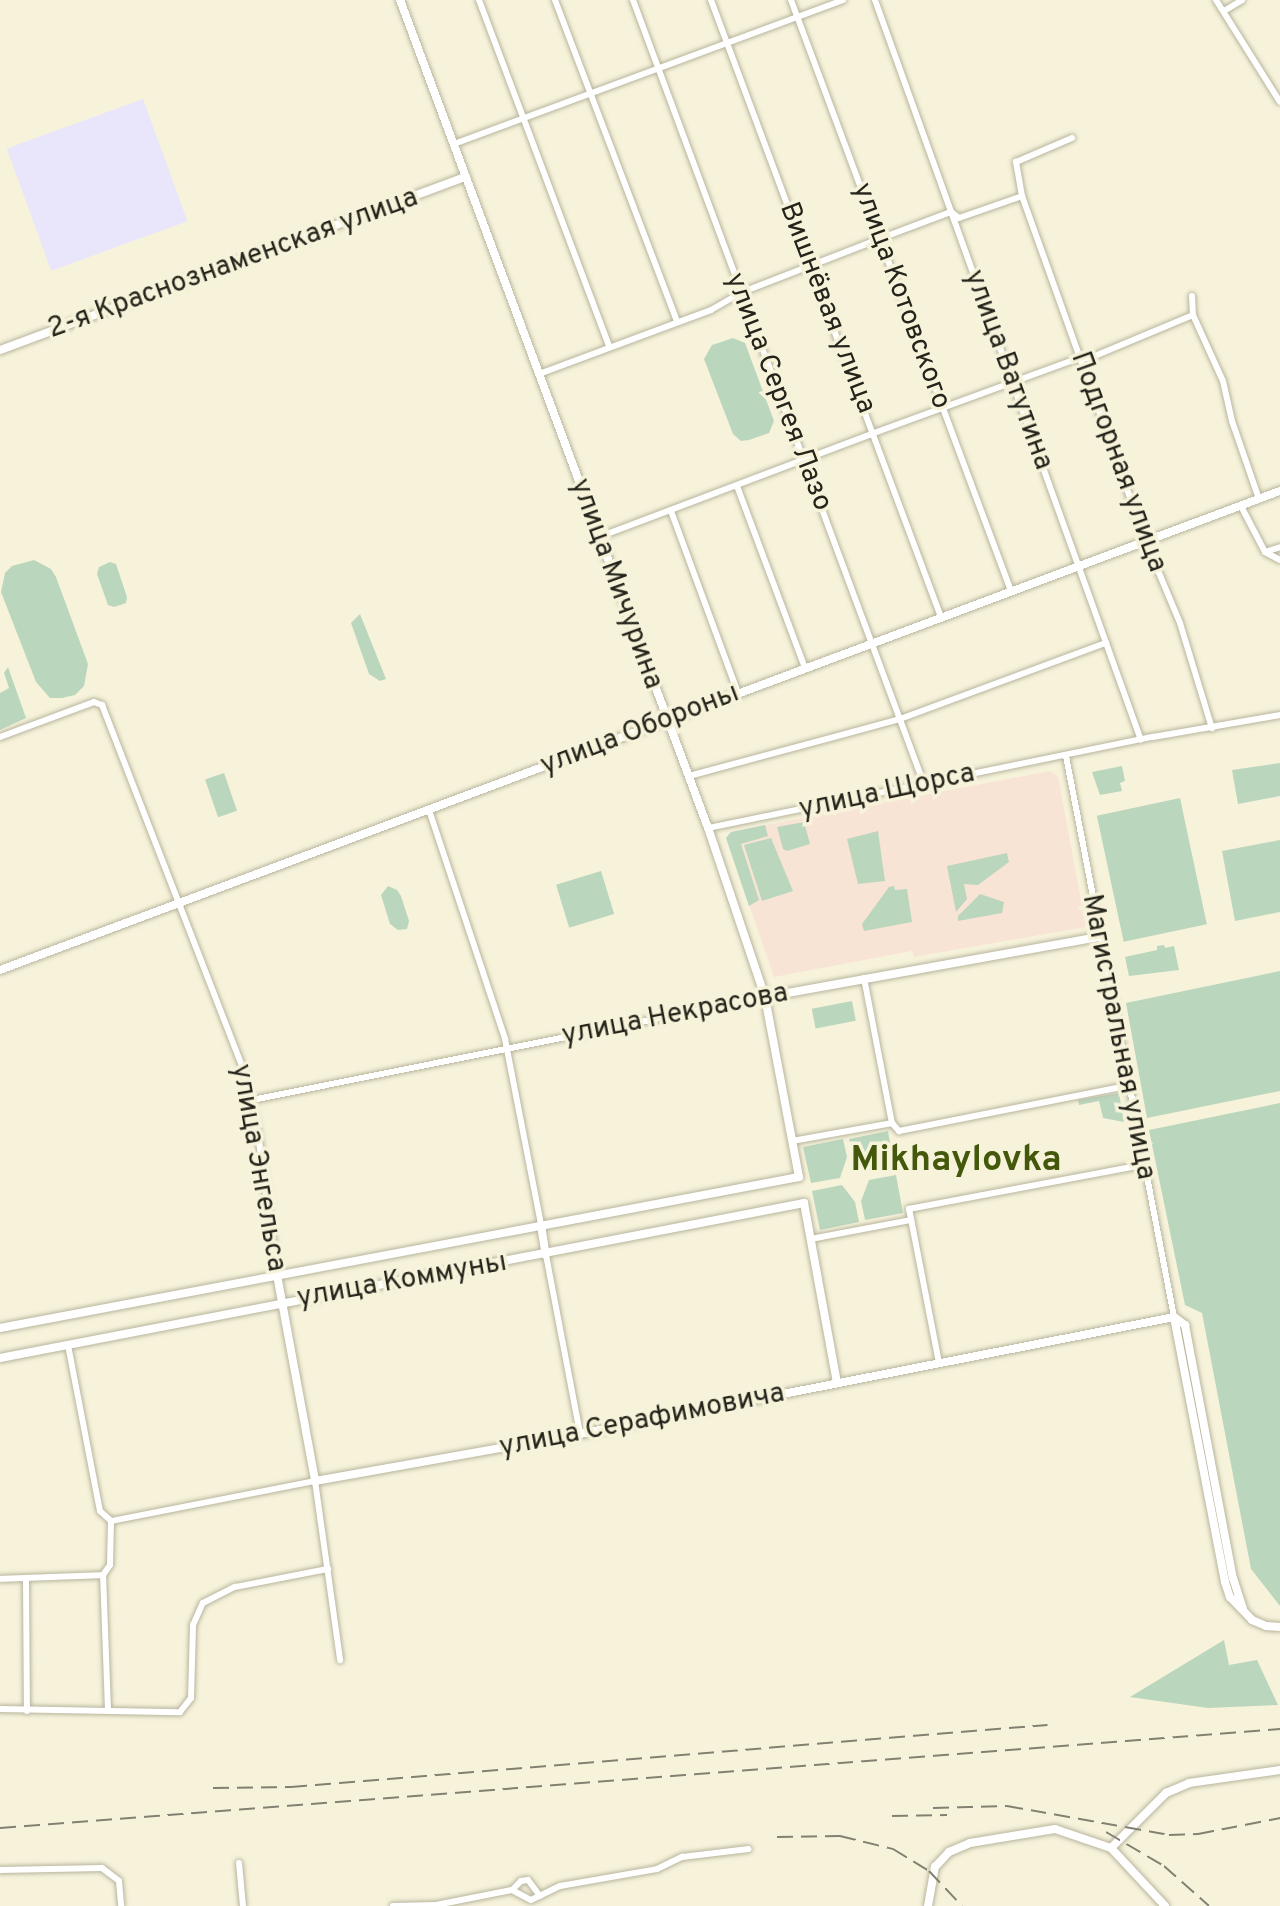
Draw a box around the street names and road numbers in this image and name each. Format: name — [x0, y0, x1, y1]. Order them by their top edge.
street label: улица Котовского — [844, 178, 958, 414]
street label: 2-я Краснознаменская улица — [43, 181, 423, 347]
street label: Вишнёвая улица — [771, 198, 883, 418]
street label: улица Ватутина — [956, 266, 1060, 474]
street label: улица Сергея Лазо — [717, 268, 839, 516]
street label: Подгорная улица — [1063, 347, 1173, 577]
street label: улица Мичурина — [562, 474, 670, 694]
street label: улица Обороны — [536, 677, 744, 783]
street label: улица Щорса — [796, 757, 978, 827]
street label: Магистральная улица — [1074, 892, 1162, 1182]
street label: улица Некрасова — [559, 977, 791, 1053]
street label: улица Энгельса — [223, 1062, 293, 1274]
street label: улица Коммуны — [295, 1246, 509, 1316]
street label: улица Серафимовича — [497, 1377, 787, 1465]

